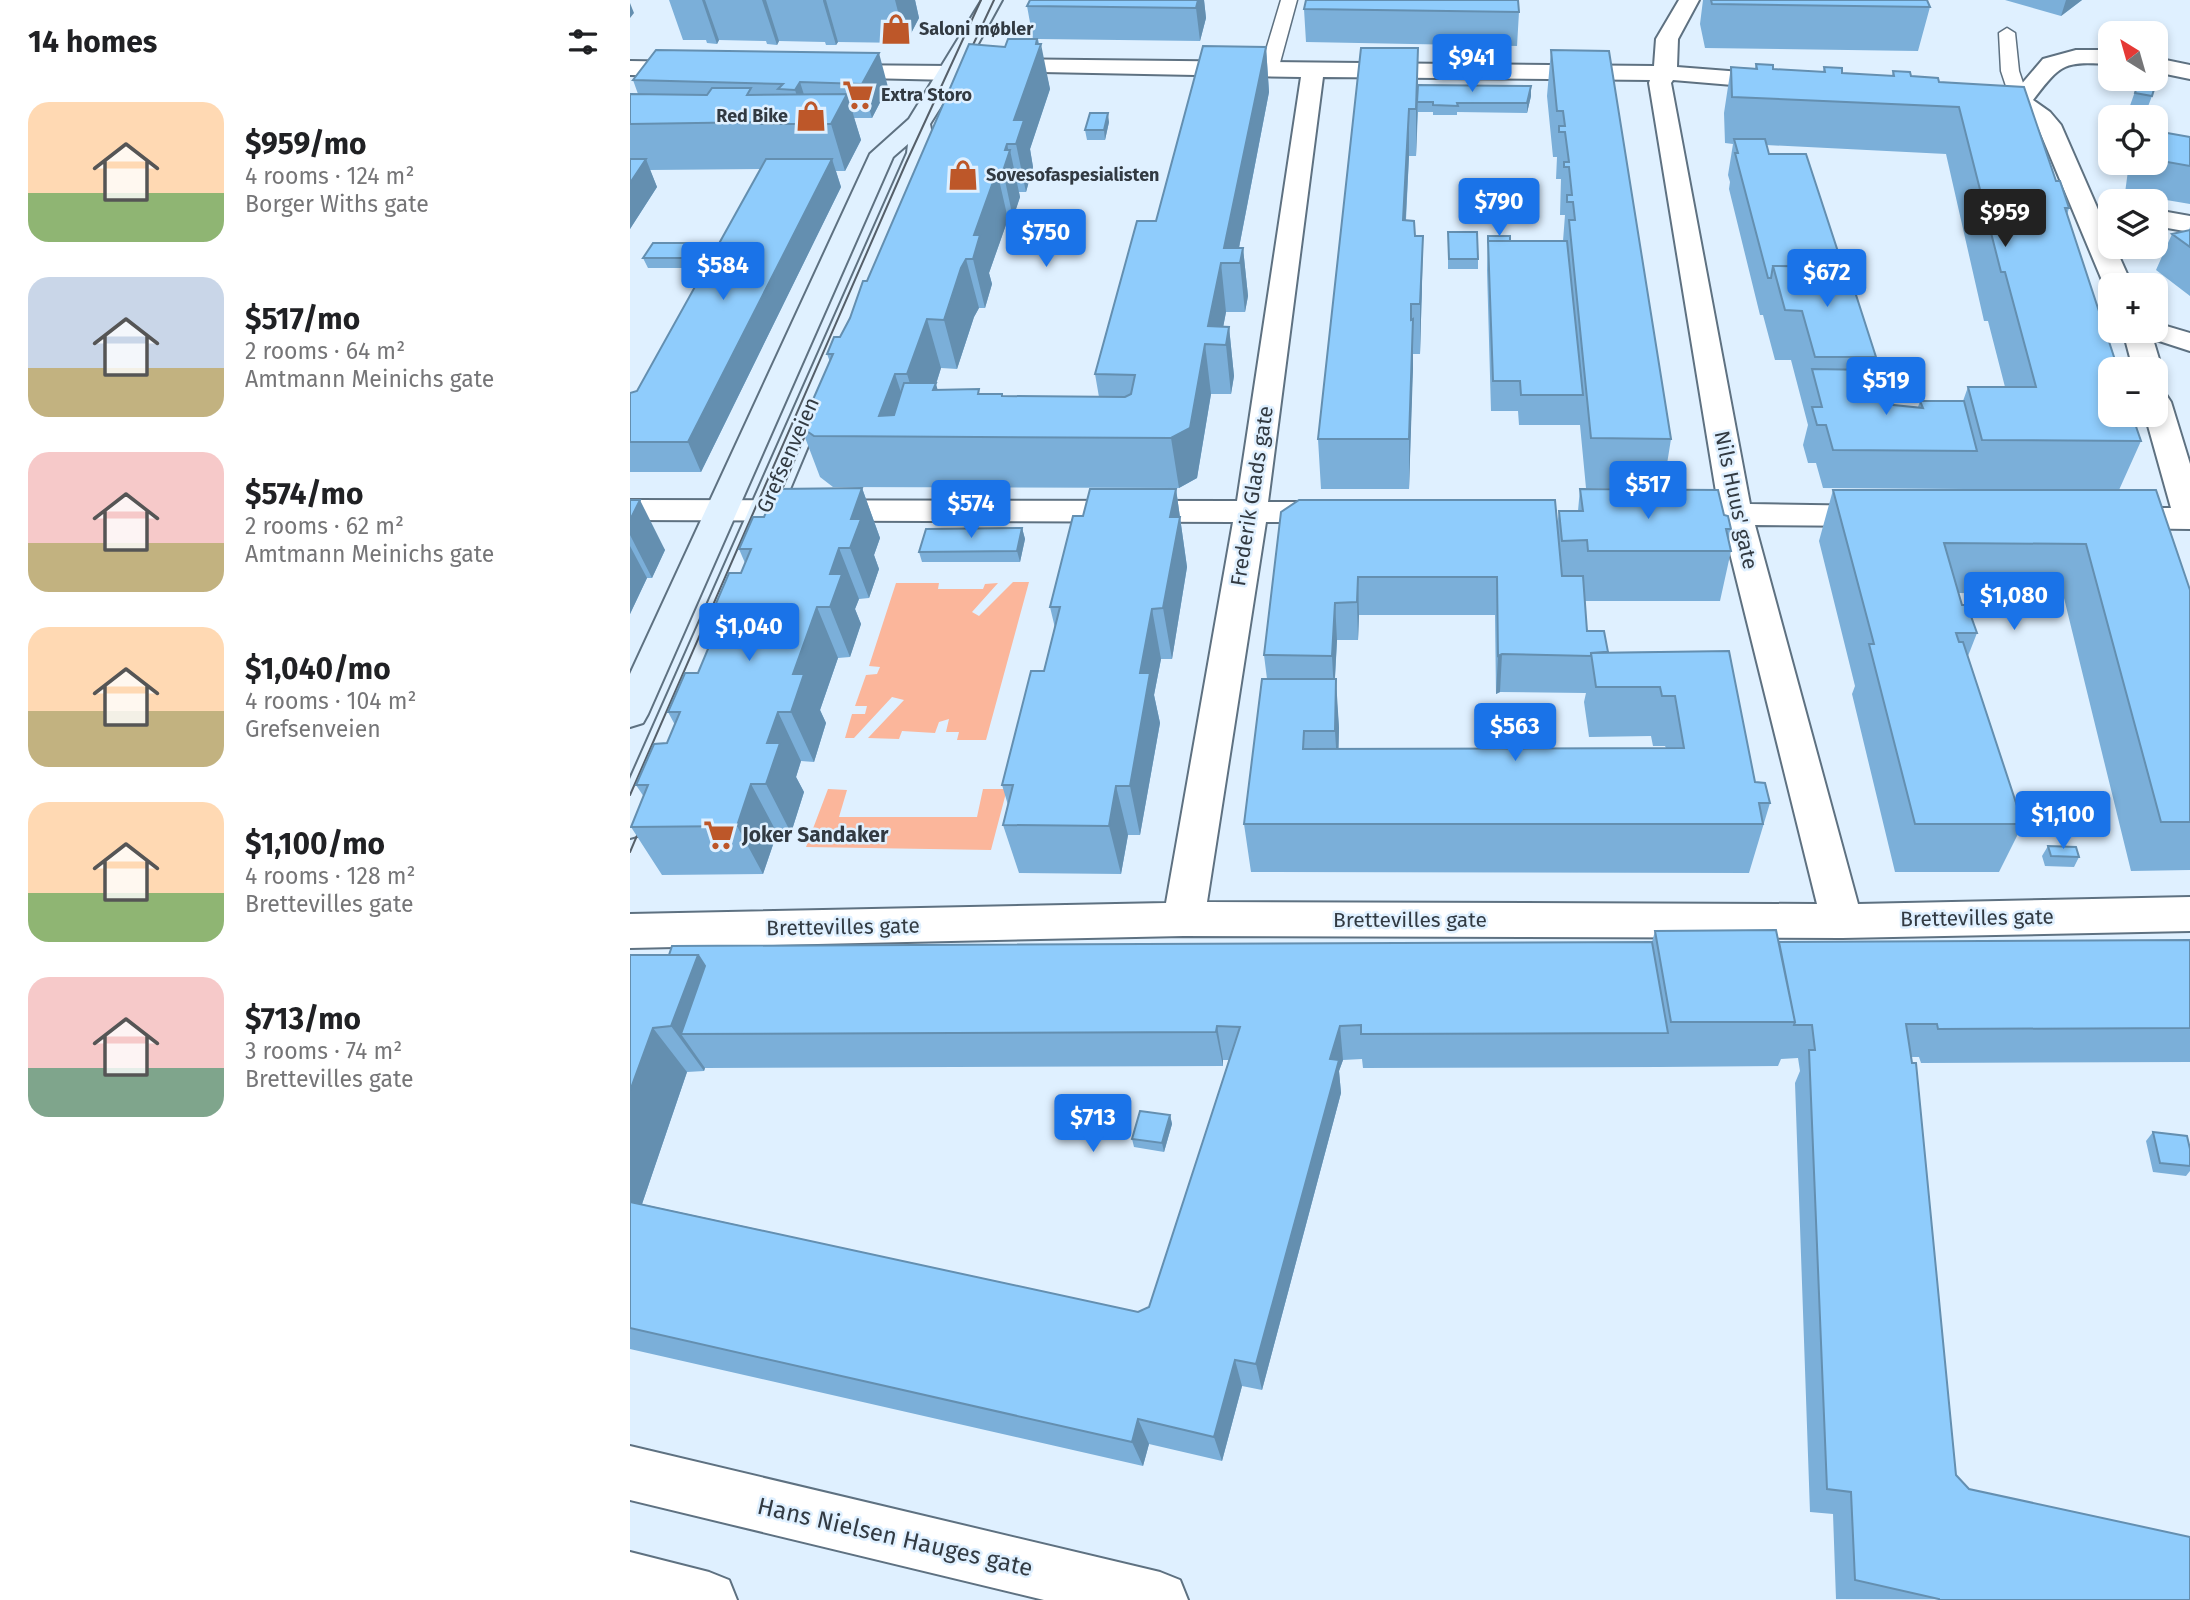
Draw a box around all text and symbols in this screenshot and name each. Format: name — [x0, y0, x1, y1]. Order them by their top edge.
shop icon: Saloni møbler — [879, 12, 913, 46]
place label: Saloni møbler — [919, 18, 1034, 40]
north arrow — [2098, 21, 2168, 91]
map controls — [2098, 21, 2168, 427]
icon: filters — [564, 23, 602, 61]
text: 14 homes — [28, 24, 157, 60]
pin: $941 — [1431, 34, 1513, 94]
text: $941 — [1449, 43, 1495, 71]
supermarket icon: Extra Storo — [841, 78, 875, 112]
place label: Extra Storo — [881, 84, 972, 106]
shop icon: Red Bike — [794, 99, 828, 133]
place label: Red Bike — [716, 105, 788, 127]
button: locate — [2098, 105, 2168, 175]
text: $959/mo — [245, 126, 367, 162]
icon: home — [84, 130, 168, 214]
shop icon: Sovesofaspesialisten — [946, 158, 980, 192]
text: 4 rooms · 124 m² — [245, 162, 414, 190]
place label: Sovesofaspesialisten — [986, 164, 1159, 186]
pin: $790 — [1458, 178, 1540, 238]
text: $790 — [1475, 187, 1523, 215]
button: layers — [2098, 189, 2168, 259]
text: Borger Withs gate — [245, 190, 429, 218]
pin: $959 — [1964, 190, 2046, 249]
text: $959 — [1980, 198, 2030, 226]
pin: $750 — [1005, 210, 1087, 269]
text: $750 — [1022, 218, 1070, 246]
pin: $584 — [682, 243, 764, 302]
pin: $672 — [1786, 250, 1868, 309]
text: $584 — [697, 251, 749, 279]
text: $672 — [1803, 258, 1851, 286]
button: + — [2098, 273, 2168, 343]
text: $517/mo — [245, 301, 360, 337]
icon: home — [84, 305, 168, 389]
text: 2 rooms · 64 m² — [245, 337, 405, 365]
button: − — [2098, 357, 2168, 427]
pin: $519 — [1845, 358, 1927, 417]
text: Amtmann Meinichs gate — [245, 365, 494, 393]
text: $519 — [1862, 366, 1910, 394]
street label: Grefsenveien — [751, 393, 825, 517]
street label: Frederik Glads gate — [1225, 404, 1279, 588]
street label: Nils Huus' gate — [1709, 428, 1763, 572]
pin: $517 — [1607, 462, 1689, 521]
text: $517 — [1625, 470, 1671, 498]
text: $574/mo — [245, 476, 363, 512]
icon: home — [84, 480, 168, 564]
pin: $574 — [930, 480, 1012, 540]
text: $574 — [947, 489, 995, 517]
text: 2 rooms · 62 m² — [245, 512, 404, 540]
text: Amtmann Meinichs gate — [245, 540, 494, 568]
pin: $1,080 — [1957, 572, 2071, 632]
text: $1,080 — [1980, 581, 2048, 609]
pin: $1,040 — [692, 604, 806, 663]
text: $1,040 — [715, 612, 783, 640]
text: $1,040/mo — [245, 651, 391, 687]
icon: home — [84, 655, 168, 739]
text: 4 rooms · 104 m² — [245, 687, 416, 715]
pin: $563 — [1474, 704, 1556, 763]
text: $563 — [1490, 712, 1540, 740]
text: Grefsenveien — [245, 715, 381, 743]
pin: $1,100 — [2006, 792, 2120, 851]
text: $1,100 — [2031, 800, 2095, 828]
supermarket icon: Joker Sandaker — [702, 818, 736, 852]
place label: Joker Sandaker — [741, 822, 889, 848]
text: $1,100/mo — [245, 826, 385, 862]
icon: home — [84, 830, 168, 914]
text: 4 rooms · 128 m² — [245, 862, 415, 890]
text: Brettevilles gate — [245, 890, 413, 918]
street label: Brettevilles gate — [1900, 904, 2054, 932]
street label: Brettevilles gate — [1333, 907, 1487, 933]
street label: Brettevilles gate — [766, 913, 920, 941]
text: $713/mo — [245, 1001, 361, 1037]
icon: home — [84, 1005, 168, 1089]
text: 3 rooms · 74 m² — [245, 1037, 402, 1065]
text: Brettevilles gate — [245, 1065, 413, 1093]
pin: $713 — [1052, 1094, 1134, 1154]
text: $713 — [1070, 1103, 1116, 1131]
street label: Hans Nielsen Hauges gate — [755, 1492, 1035, 1582]

